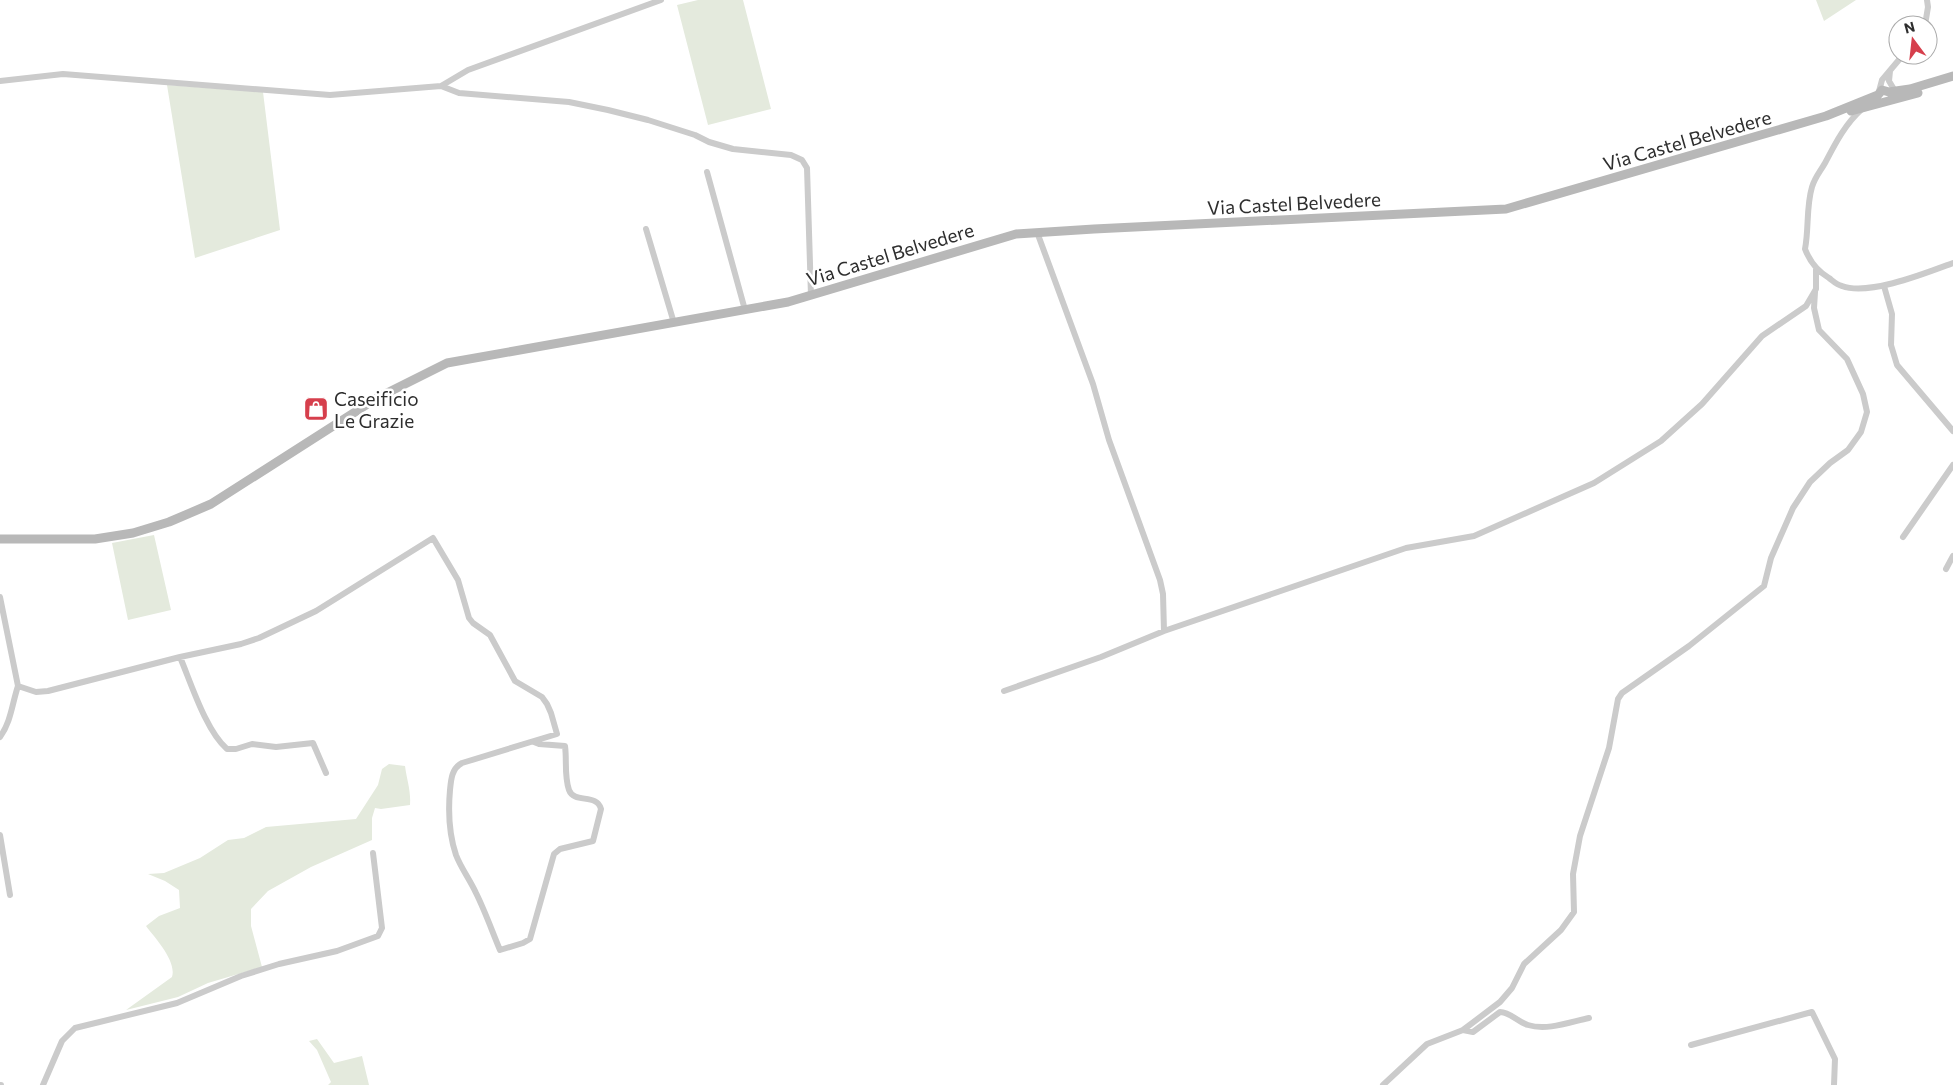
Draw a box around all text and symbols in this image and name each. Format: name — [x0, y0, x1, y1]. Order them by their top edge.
north arrow — [1888, 15, 1938, 65]
text: N — [1902, 17, 1917, 37]
street label: Via Castel Belvedere — [1600, 105, 1774, 175]
street label: Via Castel Belvedere — [1207, 187, 1381, 219]
street label: Via Castel Belvedere — [803, 218, 977, 290]
place label: Caseificio Le Grazie — [334, 387, 419, 432]
shop icon: Caseificio Le Grazie — [303, 396, 329, 422]

